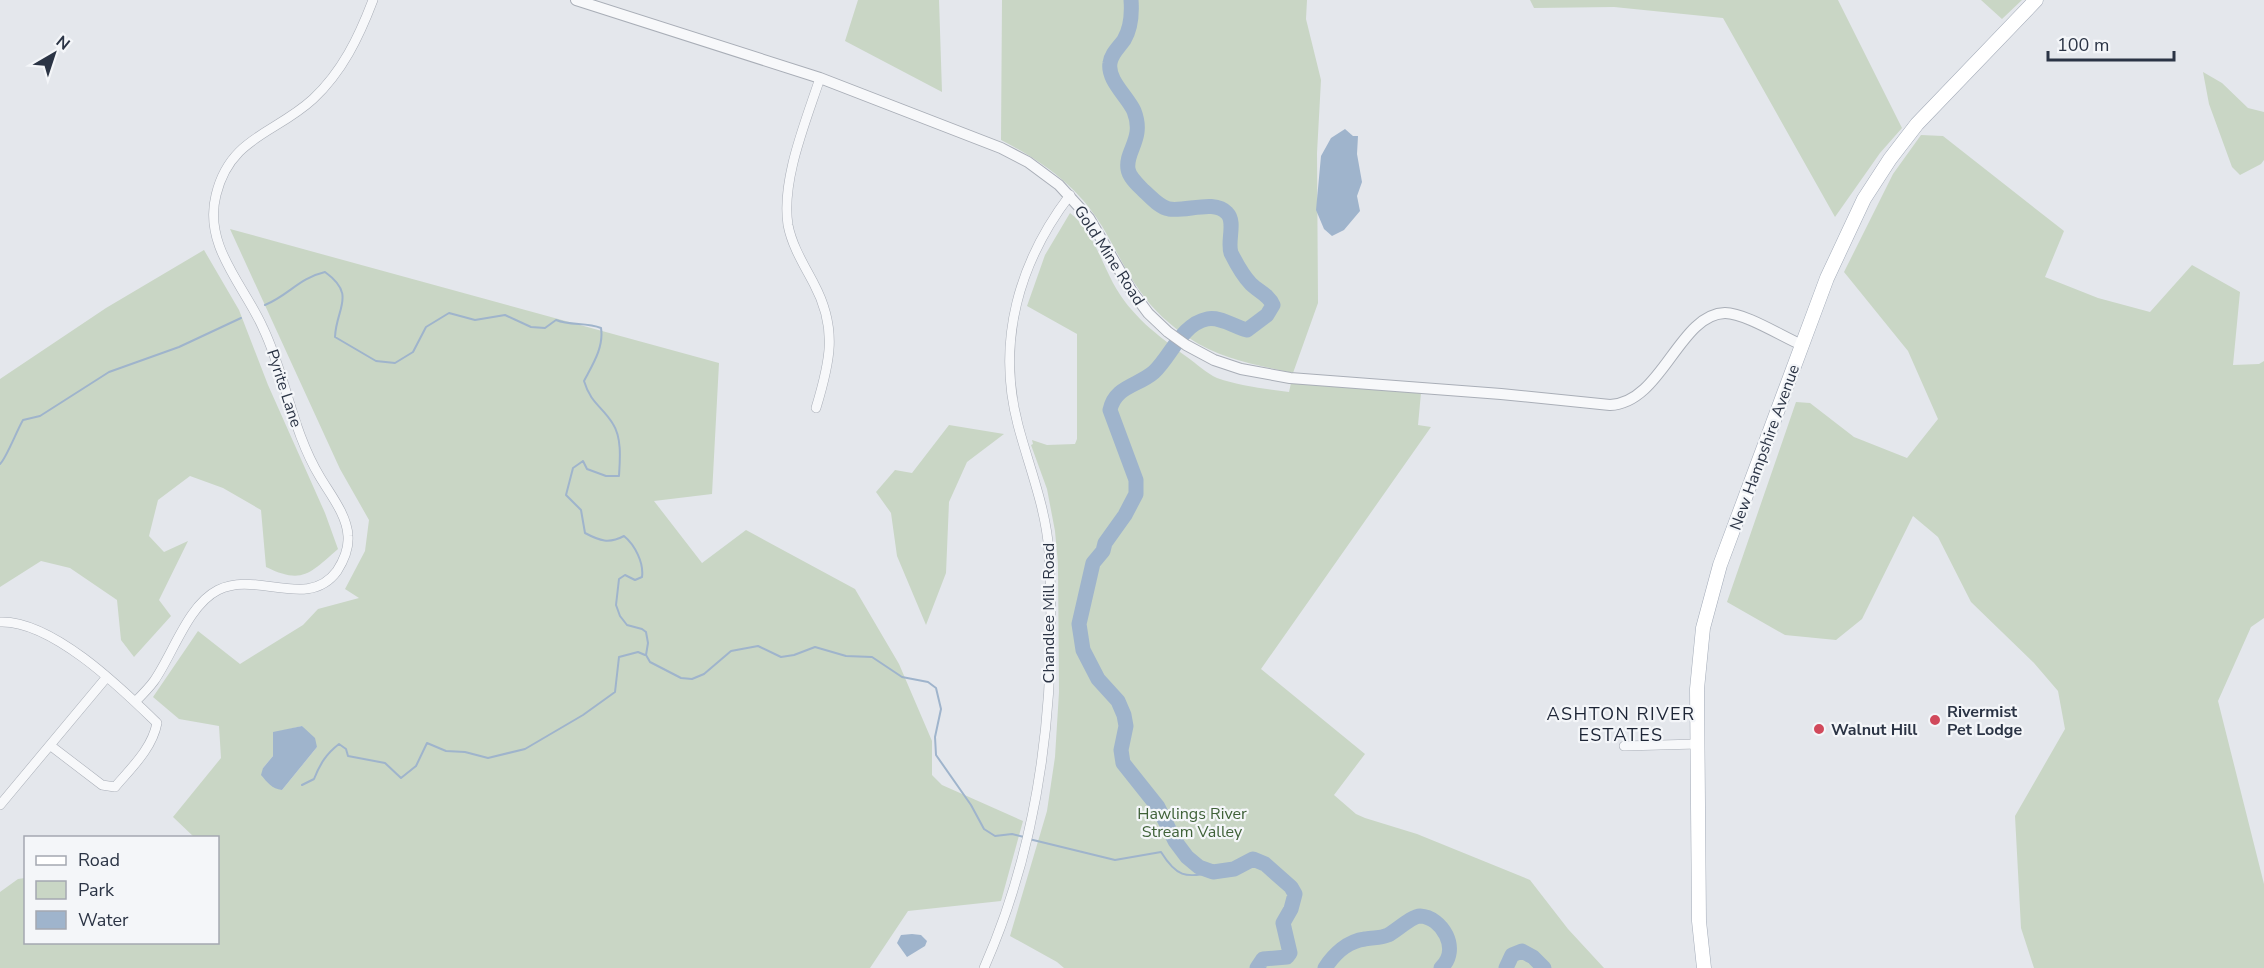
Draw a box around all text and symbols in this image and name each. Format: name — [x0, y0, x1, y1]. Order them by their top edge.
north arrow — [24, 24, 84, 84]
scale bar — [2048, 24, 2174, 62]
text: N — [51, 31, 74, 55]
text: 100 m — [2057, 33, 2109, 57]
street label: Gold Mine Road — [1069, 201, 1150, 310]
street label: Pyrite Lane — [261, 347, 307, 430]
street label: New Hampshire Avenue — [1725, 361, 1805, 533]
street label: Chandlee Mill Road — [1038, 543, 1060, 683]
place label: Rivermist Pet Lodge — [1947, 701, 2023, 741]
district label: ASHTON RIVER ESTATES — [1546, 702, 1696, 747]
marker: Rivermist Pet Lodge — [1928, 713, 1942, 727]
place label: Walnut Hill — [1831, 719, 1917, 741]
marker: Walnut Hill — [1812, 722, 1826, 736]
park label: Hawlings River Stream Valley — [1137, 803, 1247, 843]
legend — [24, 836, 219, 944]
text: Road — [78, 848, 120, 872]
text: Park — [78, 878, 115, 902]
text: Water — [78, 908, 129, 932]

